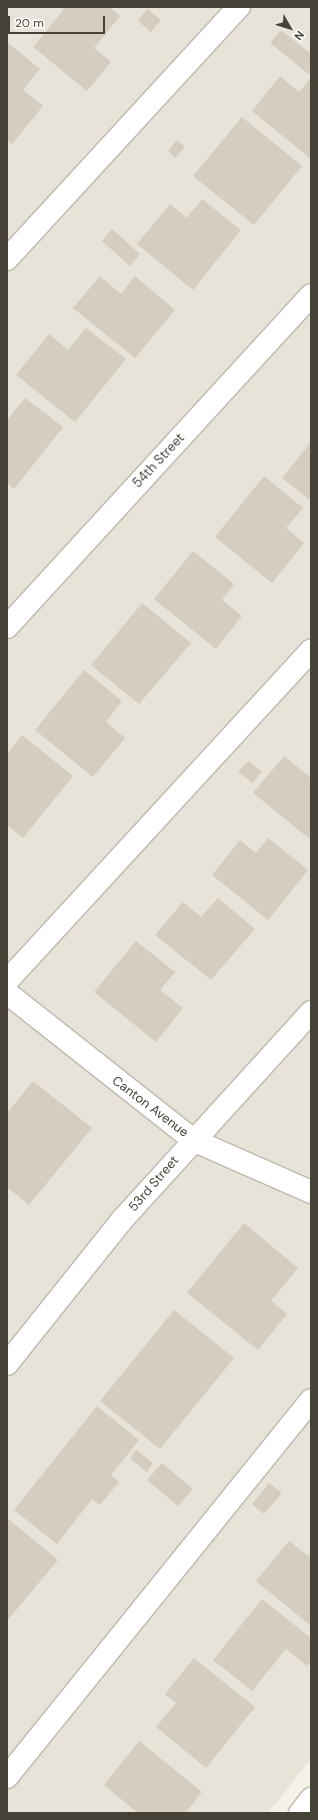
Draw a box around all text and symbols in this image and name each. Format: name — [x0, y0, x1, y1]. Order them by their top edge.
scale bar — [10, 8, 107, 34]
north arrow — [270, 8, 310, 48]
text: 20 m — [15, 15, 44, 31]
text: N — [291, 28, 307, 43]
street label: 54th Street — [130, 431, 188, 491]
street label: Canton Avenue — [109, 1073, 191, 1141]
street label: 53rd Street — [126, 1153, 182, 1215]

